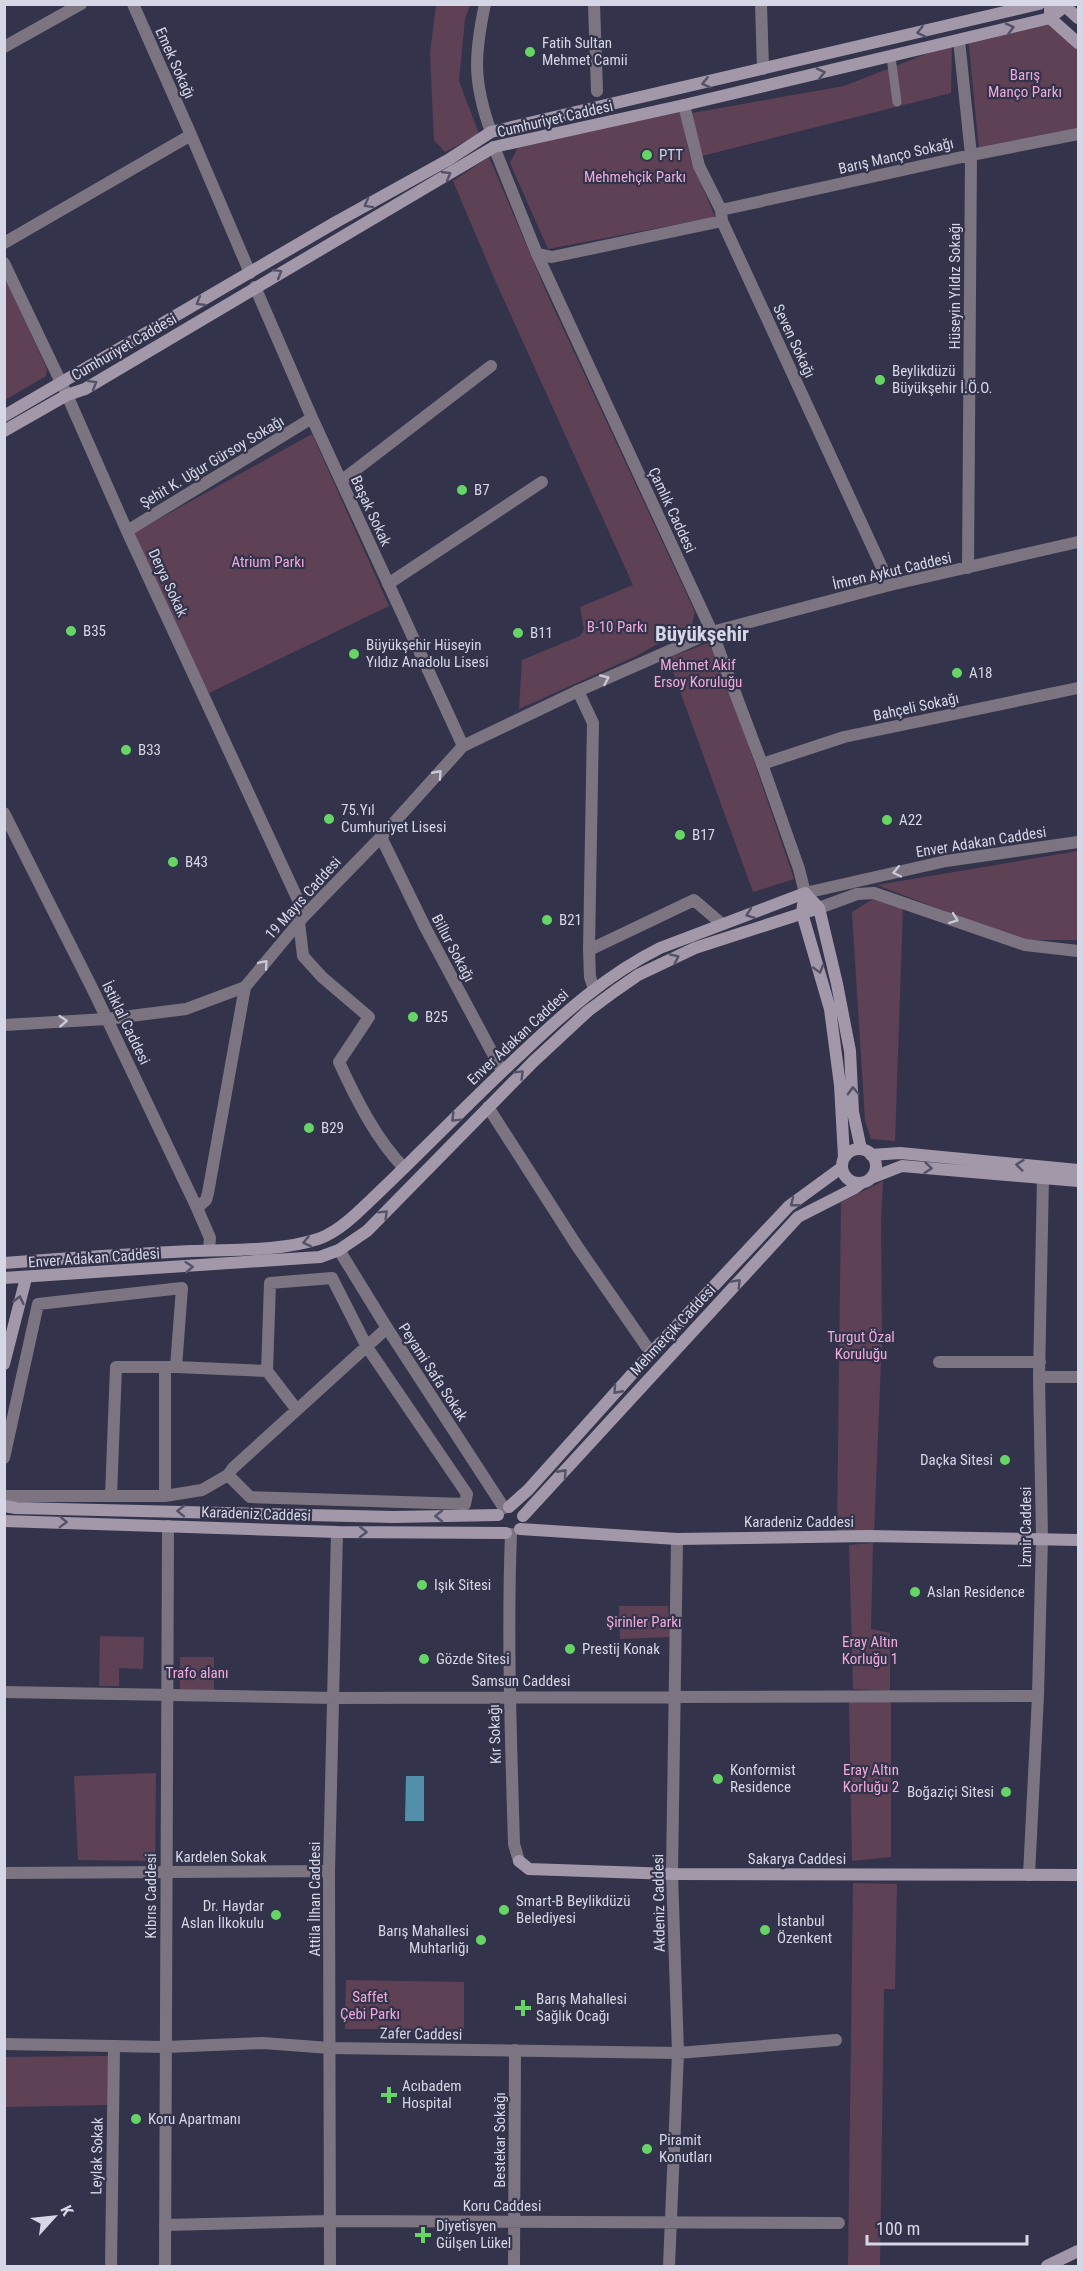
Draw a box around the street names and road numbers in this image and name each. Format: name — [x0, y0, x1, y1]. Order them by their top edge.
street label: Emek Sokağı — [151, 25, 199, 101]
street label: Cumhuriyet Caddesi — [495, 97, 615, 141]
street label: Barış Manço Sokağı — [837, 134, 955, 178]
street label: Hüseyin Yıldız Sokağı — [946, 223, 964, 349]
street label: Seven Sokağı — [769, 301, 819, 381]
street label: Cumhuriyet Caddesi — [68, 310, 180, 384]
street label: Şehit K. Uğur Gürsoy Sokağı — [137, 412, 287, 512]
street label: Çamlık Caddesi — [644, 464, 700, 556]
street label: Başak Sokak — [347, 473, 395, 549]
street label: Derya Sokak — [144, 546, 192, 620]
street label: İmren Aykut Caddesi — [831, 549, 953, 593]
street label: Bahçeli Sokağı — [872, 689, 960, 725]
street label: Enver Adakan Caddesi — [914, 823, 1048, 861]
street label: 19 Mayıs Caddesi — [261, 853, 345, 943]
street label: Billur Sokağı — [428, 911, 478, 985]
street label: İstiklal Caddesi — [98, 978, 154, 1068]
street label: Enver Adakan Caddesi — [464, 985, 572, 1089]
street label: Enver Adakan Caddesi — [28, 1244, 160, 1272]
street label: Mehmetçik Caddesi — [627, 1281, 719, 1379]
street label: Peyami Safa Sokak — [395, 1320, 471, 1424]
street label: İzmir Caddesi — [1017, 1487, 1035, 1567]
street label: Karadeniz Caddesi — [201, 1503, 311, 1525]
street label: Karadeniz Caddesi — [744, 1513, 854, 1531]
street label: Samsun Caddesi — [472, 1672, 570, 1690]
street label: Kır Sokağı — [485, 1704, 505, 1764]
street label: Attila İlhan Caddesi — [306, 1841, 324, 1957]
street label: Kardelen Sokak — [175, 1848, 267, 1866]
street label: Sakarya Caddesi — [748, 1850, 846, 1868]
street label: Kıbrıs Caddesi — [142, 1853, 160, 1939]
street label: Akdeniz Caddesi — [649, 1854, 669, 1952]
street label: Zafer Caddesi — [380, 2024, 462, 2044]
street label: Bestekar Sokağı — [491, 2092, 509, 2188]
street label: Leylak Sokak — [87, 2117, 107, 2195]
street label: Koru Caddesi — [463, 2197, 541, 2215]

